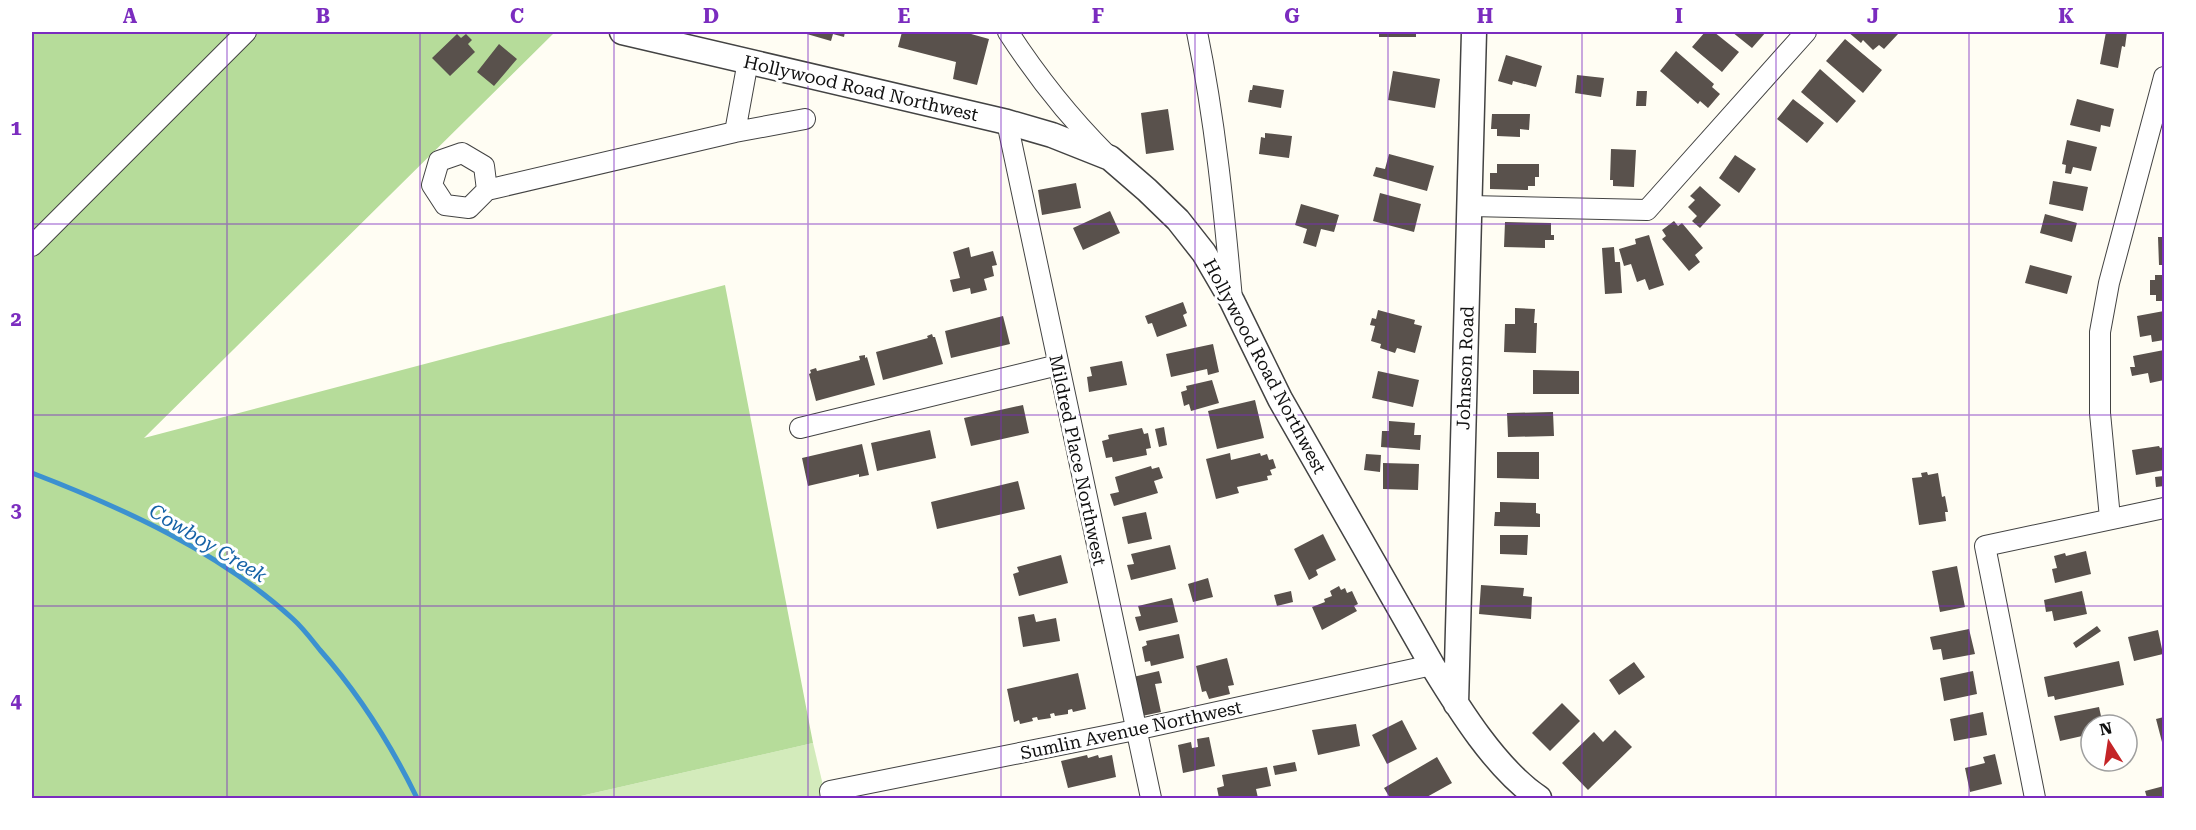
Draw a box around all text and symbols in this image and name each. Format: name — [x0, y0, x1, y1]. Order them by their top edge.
text: A — [123, 4, 138, 28]
text: B — [316, 4, 330, 28]
text: C — [510, 4, 524, 28]
text: D — [703, 4, 719, 28]
text: E — [898, 4, 911, 28]
text: F — [1092, 4, 1104, 28]
text: G — [1284, 4, 1300, 28]
text: H — [1477, 4, 1493, 28]
text: I — [1675, 4, 1683, 28]
text: J — [1867, 4, 1879, 28]
text: K — [2058, 4, 2074, 28]
street label: Hollywood Road Northwest — [742, 51, 981, 125]
text: 1 — [10, 116, 22, 140]
street label: Hollywood Road Northwest — [1199, 255, 1331, 477]
street label: Johnson Road — [1452, 305, 1478, 430]
text: 2 — [10, 307, 22, 331]
street label: Mildred Place Northwest — [1045, 353, 1111, 568]
text: 3 — [10, 498, 22, 522]
water label: Cowboy Creek — [145, 499, 271, 588]
text: 4 — [10, 689, 22, 713]
street label: Sumlin Avenue Northwest — [1018, 696, 1244, 764]
north arrow — [2079, 713, 2139, 773]
text: N — [2098, 718, 2114, 739]

